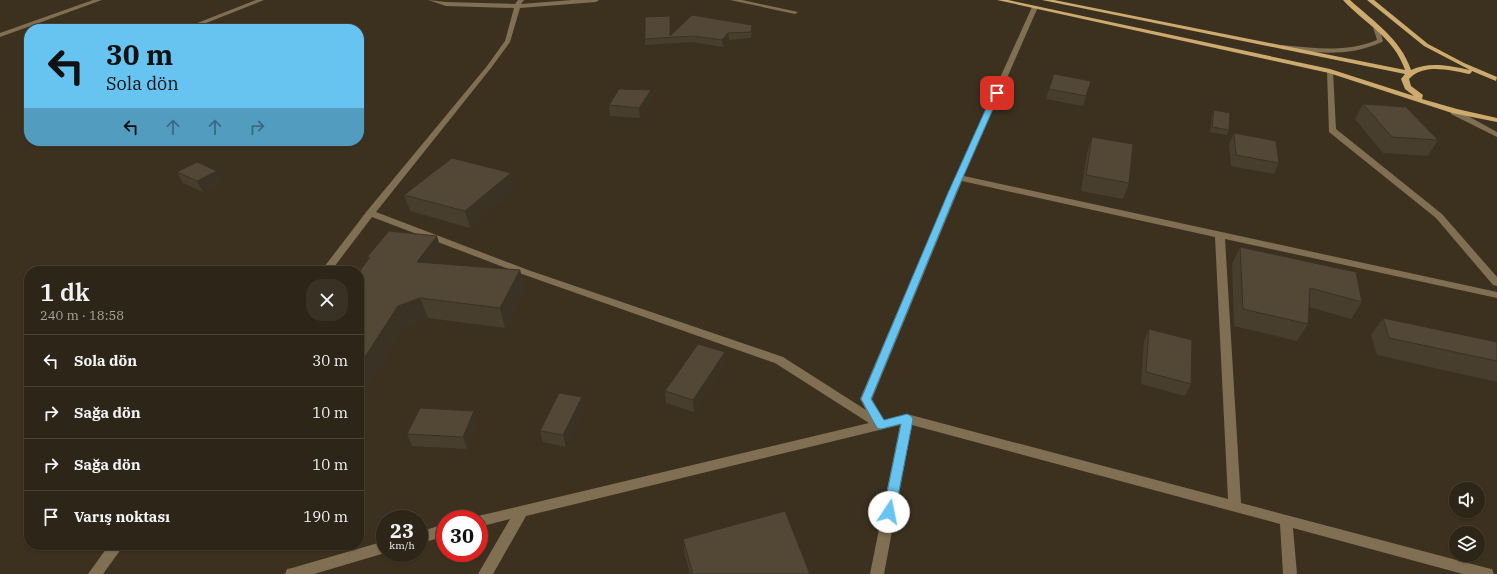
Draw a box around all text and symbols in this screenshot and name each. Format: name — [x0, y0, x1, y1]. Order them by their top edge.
text: 30 m — [106, 36, 173, 73]
icon: left — [40, 40, 92, 92]
text: Sola dön — [106, 72, 179, 95]
pin — [980, 76, 1014, 110]
icon: arrive — [986, 82, 1008, 104]
icon: left — [120, 116, 142, 138]
icon: ahead — [162, 116, 184, 138]
icon: ahead — [204, 116, 226, 138]
icon: right — [246, 116, 268, 138]
text: 1 dk — [40, 276, 90, 308]
button: close — [306, 279, 348, 321]
text: 240 m · 18:58 — [40, 307, 124, 324]
icon: left — [40, 350, 62, 372]
text: Sola dön — [74, 351, 137, 370]
text: 30 m — [312, 351, 348, 370]
icon: right — [40, 402, 62, 424]
text: Sağa dön — [74, 403, 141, 422]
text: 10 m — [312, 403, 348, 422]
icon: right — [40, 454, 62, 476]
text: Sağa dön — [74, 455, 141, 474]
text: 10 m — [312, 455, 348, 474]
map controls — [1449, 482, 1485, 562]
button: sound — [1449, 482, 1485, 518]
position arrow — [868, 491, 910, 533]
icon: arrive — [40, 506, 62, 528]
text: Varış noktası — [74, 507, 170, 526]
text: 190 m — [303, 507, 348, 526]
speed limit sign: 30 — [436, 510, 488, 562]
text: 23 — [390, 517, 414, 544]
button: layers — [1449, 526, 1485, 562]
text: km/h — [389, 539, 415, 552]

